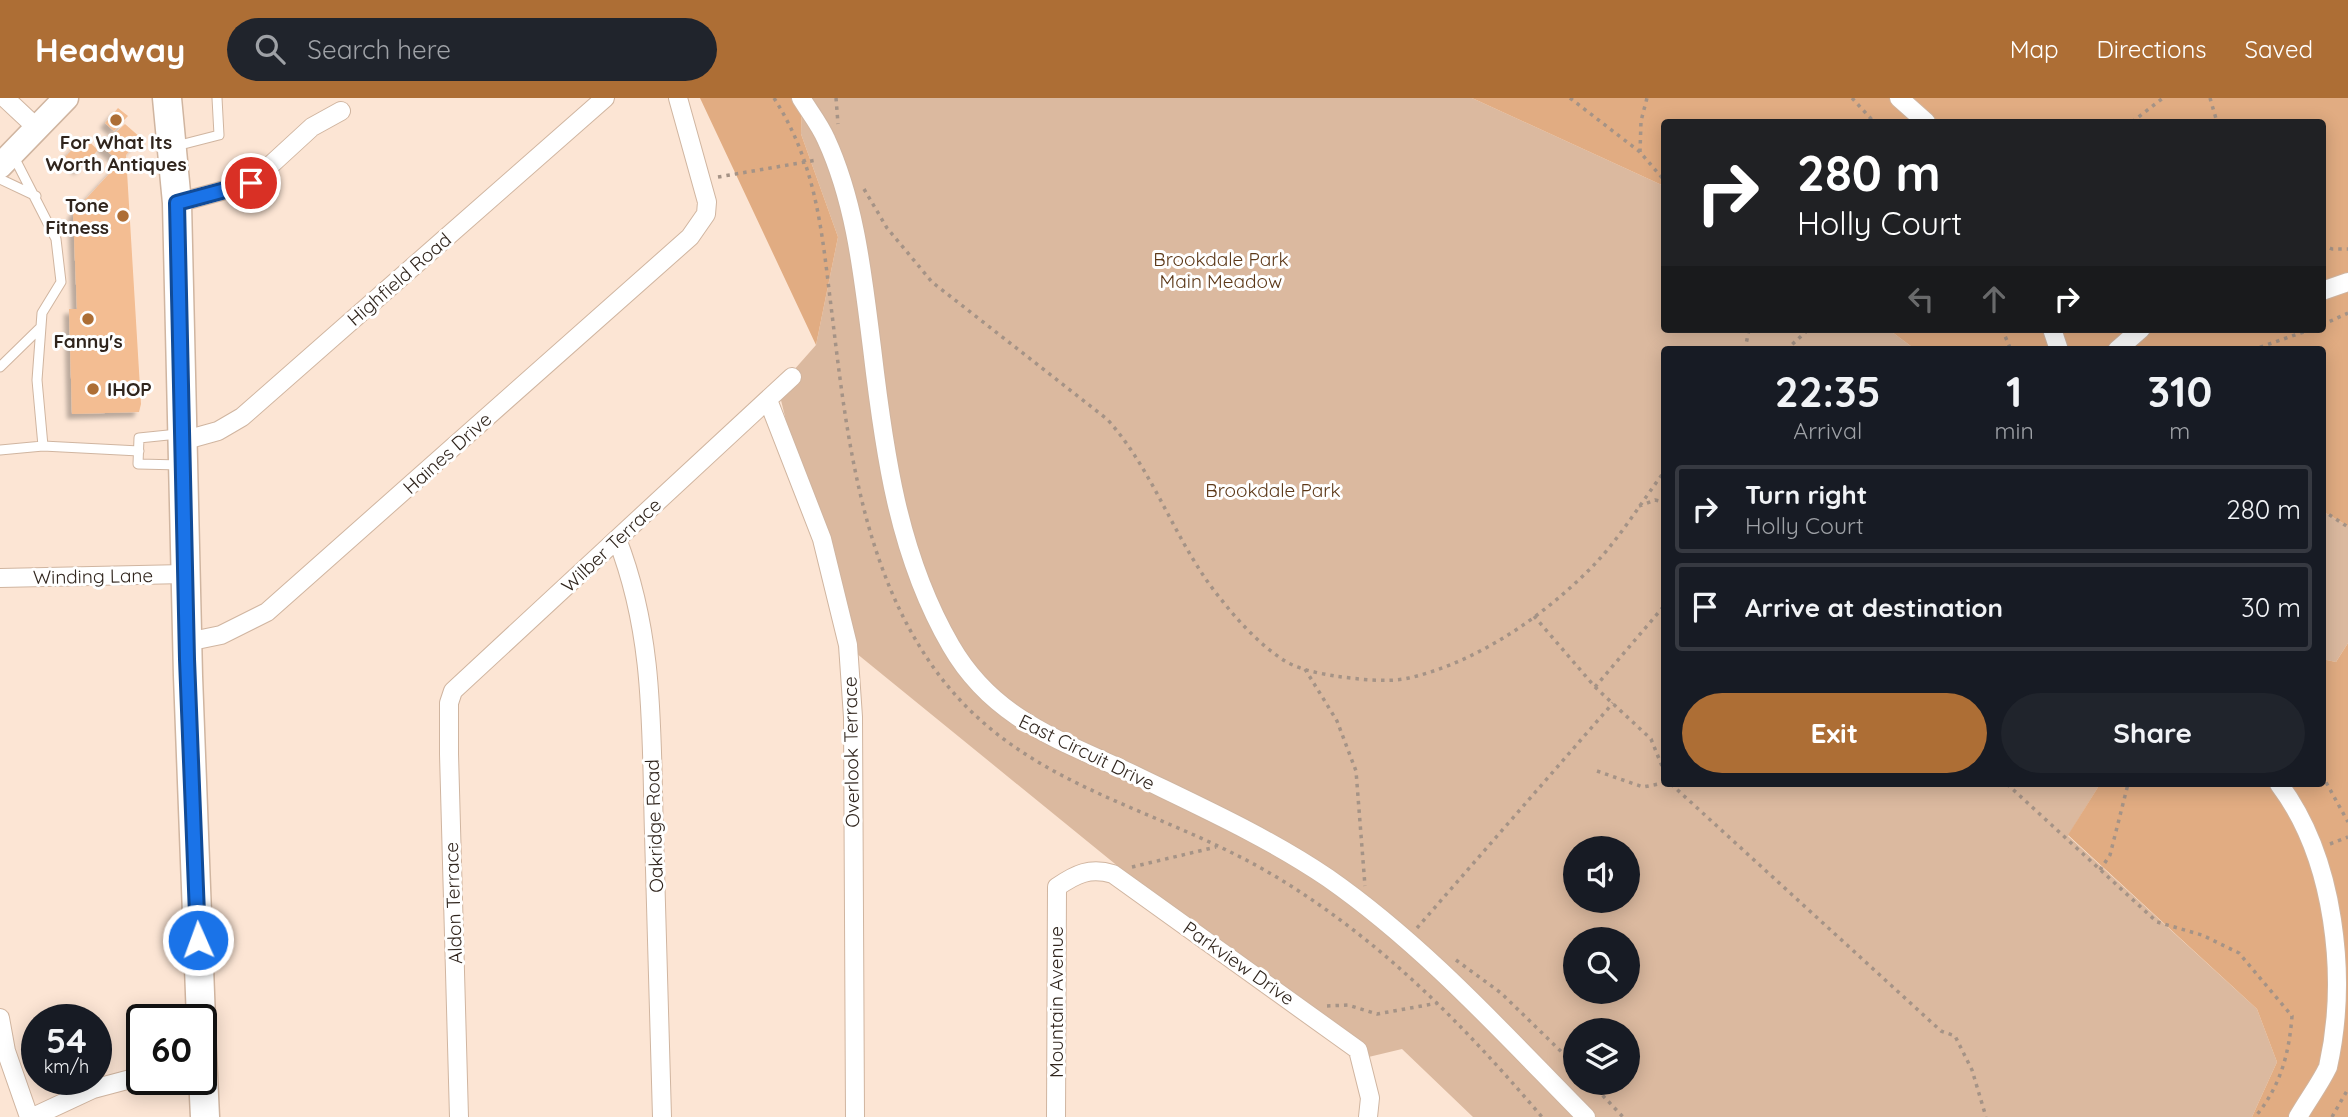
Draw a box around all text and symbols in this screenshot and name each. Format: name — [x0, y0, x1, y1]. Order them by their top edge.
search box — [227, 18, 717, 81]
text: Headway — [35, 29, 185, 70]
icon: search — [251, 30, 289, 68]
text: Search here — [307, 33, 451, 66]
text: Map — [2010, 34, 2059, 64]
text: Directions — [2097, 34, 2207, 64]
text: Saved — [2245, 34, 2313, 64]
marker: For What Its Worth Antiques — [108, 112, 124, 128]
place label: For What Its Worth Antiques — [45, 130, 187, 176]
text: 280 m — [1797, 142, 1941, 203]
icon: right — [1682, 147, 1773, 238]
pin — [221, 153, 281, 213]
icon: arrive — [232, 164, 270, 202]
place label: Tone Fitness — [45, 193, 109, 239]
text: Holly Court — [1797, 203, 1962, 243]
marker: Tone Fitness — [115, 208, 131, 224]
street label: Highfield Road — [342, 227, 456, 331]
park label: Brookdale Park Main Meadow — [1153, 247, 1289, 293]
icon: left — [1902, 280, 1940, 318]
icon: ahead — [1975, 280, 2013, 318]
icon: right — [2048, 280, 2086, 318]
marker: Fanny's — [80, 311, 96, 327]
place label: Fanny's — [53, 329, 123, 353]
text: 22:35 — [1775, 365, 1881, 418]
text: 1 — [2006, 365, 2022, 418]
text: 310 — [2148, 365, 2212, 418]
place label: IHOP — [107, 377, 152, 401]
marker: IHOP — [85, 381, 101, 397]
street label: Haines Drive — [398, 407, 496, 499]
text: Arrival — [1793, 416, 1862, 445]
text: min — [1995, 416, 2034, 445]
text: m — [2169, 416, 2190, 445]
park label: Brookdale Park — [1205, 478, 1341, 502]
text: Turn right — [1745, 478, 1867, 511]
icon: right — [1686, 490, 1724, 528]
street label: Wilber Terrace — [556, 493, 666, 597]
text: 280 m — [2226, 493, 2301, 526]
text: Holly Court — [1745, 511, 1864, 540]
street label: Winding Lane — [33, 563, 153, 589]
icon: arrive — [1686, 588, 1724, 626]
text: Arrive at destination — [1745, 591, 2003, 624]
text: 30 m — [2241, 591, 2301, 624]
street label: Overlook Terrace — [838, 676, 864, 828]
button: Exit — [1682, 693, 1987, 773]
button: Share — [2001, 693, 2305, 773]
street label: East Circuit Drive — [1015, 709, 1159, 795]
street label: Oakridge Road — [640, 759, 668, 893]
map controls — [1563, 836, 1640, 1095]
button: sound — [1563, 836, 1640, 913]
street label: Aldon Terrace — [439, 842, 467, 964]
position arrow — [161, 903, 235, 977]
street label: Parkview Drive — [1179, 916, 1299, 1010]
street label: Mountain Avenue — [1044, 926, 1068, 1078]
button: search — [1563, 927, 1640, 1004]
speed limit sign: 60 — [126, 1004, 217, 1095]
text: 54 — [46, 1018, 87, 1062]
button: layers — [1563, 1018, 1640, 1095]
text: km/h — [44, 1055, 89, 1078]

